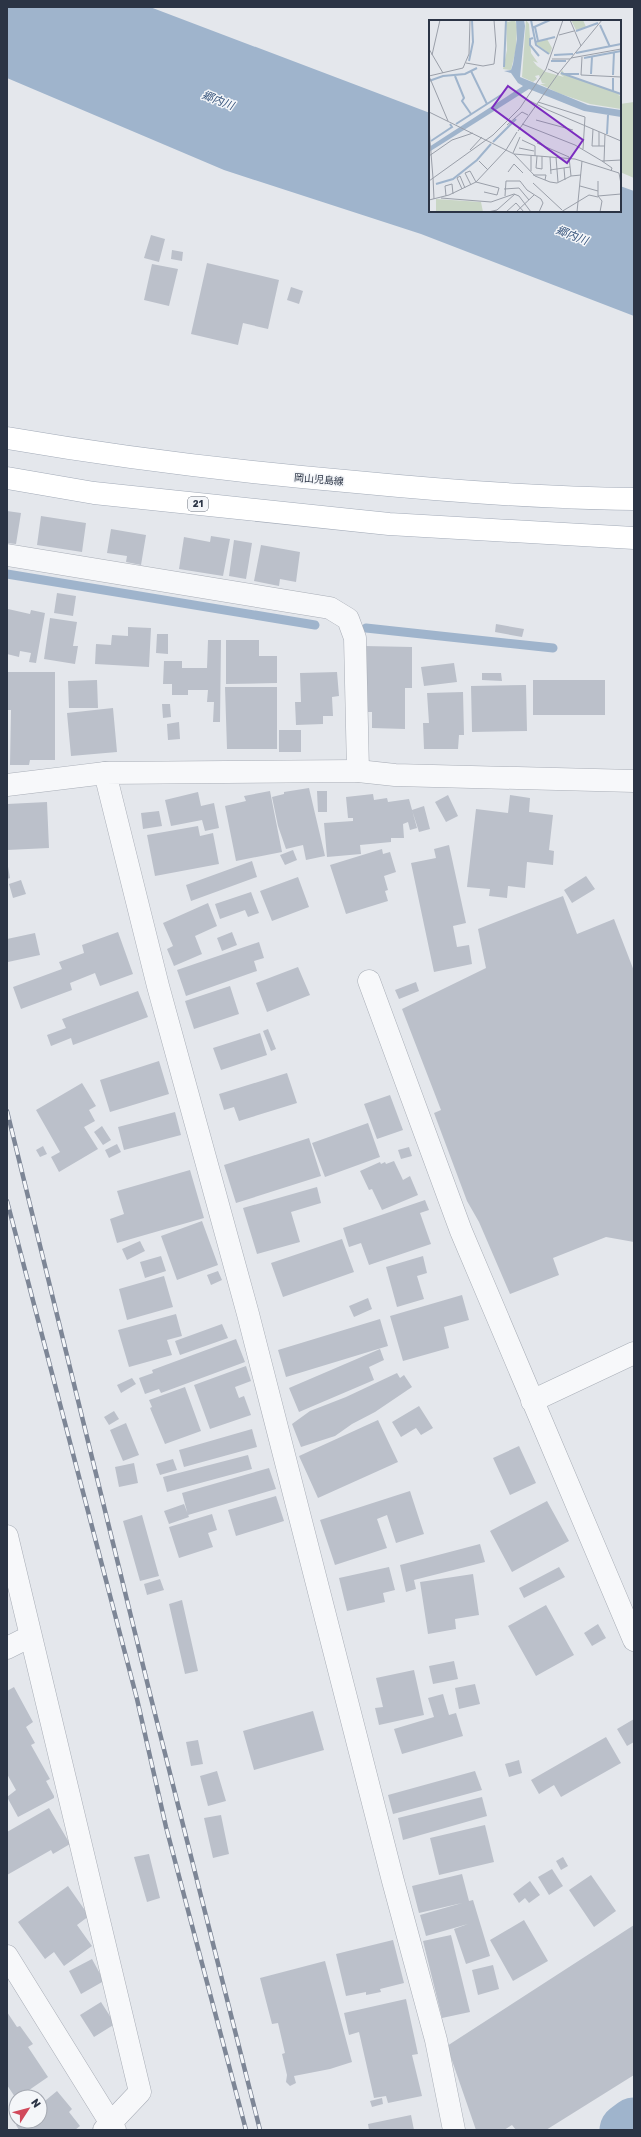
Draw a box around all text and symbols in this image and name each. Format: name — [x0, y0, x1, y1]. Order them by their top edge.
inset map — [429, 20, 621, 212]
water label: 郷内川 — [200, 88, 236, 113]
water label: 郷内川 — [554, 223, 590, 248]
street label: 岡山児島線 — [293, 472, 344, 488]
road number: 21 — [188, 497, 208, 511]
north arrow — [8, 2089, 48, 2129]
text: N — [28, 2096, 43, 2111]

